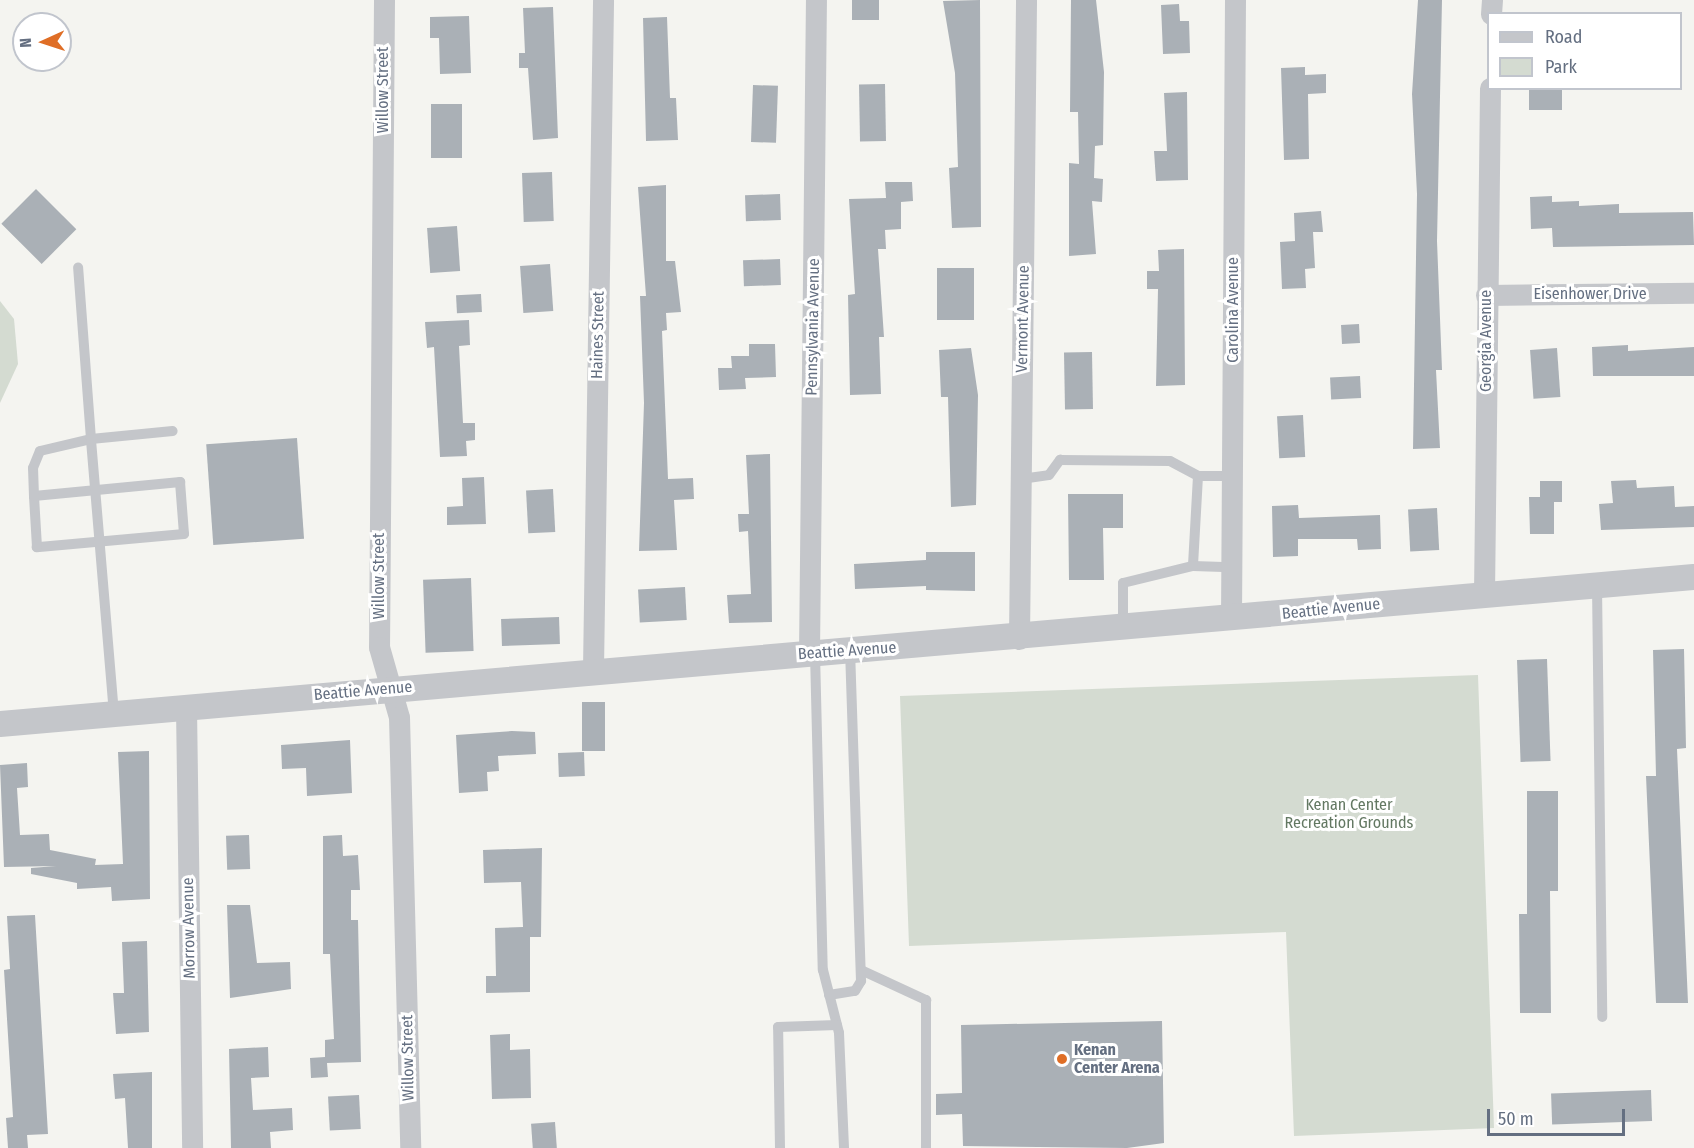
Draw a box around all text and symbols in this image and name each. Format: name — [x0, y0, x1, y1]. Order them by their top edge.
north arrow — [12, 12, 72, 72]
legend — [1487, 12, 1682, 90]
text: Road — [1545, 26, 1582, 48]
text: N — [16, 38, 35, 48]
street label: Willow Street — [373, 47, 393, 133]
text: Park — [1545, 56, 1577, 78]
street label: Carolina Avenue — [1223, 257, 1243, 363]
street label: Pennsylvania Avenue — [802, 258, 824, 396]
street label: Vermont Avenue — [1012, 265, 1034, 373]
street label: Eisenhower Drive — [1533, 284, 1647, 304]
street label: Georgia Avenue — [1476, 290, 1496, 392]
street label: Haines Street — [588, 291, 608, 379]
street label: Willow Street — [369, 533, 389, 619]
street label: Beattie Avenue — [1281, 594, 1381, 624]
street label: Beattie Avenue — [797, 638, 897, 664]
street label: Beattie Avenue — [313, 677, 413, 705]
park label: Kenan Center Recreation Grounds — [1285, 795, 1413, 833]
street label: Morrow Avenue — [179, 877, 199, 979]
street label: Willow Street — [398, 1015, 418, 1101]
place label: Kenan Center Arena — [1074, 1040, 1160, 1078]
marker: Kenan Center Arena — [1055, 1052, 1069, 1066]
scale bar — [1490, 1097, 1628, 1135]
text: 50 m — [1498, 1108, 1534, 1130]

